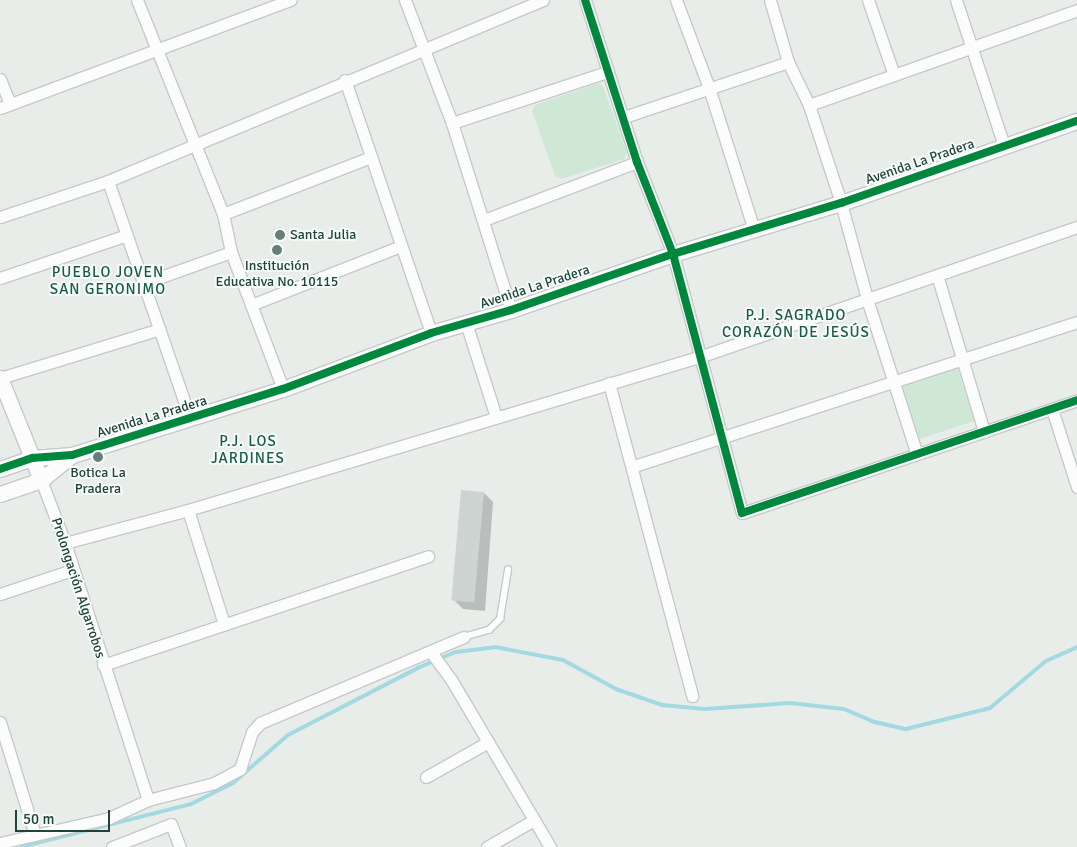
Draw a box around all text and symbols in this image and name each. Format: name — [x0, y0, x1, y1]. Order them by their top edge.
street label: Avenida La Pradera — [863, 135, 977, 189]
place label: Santa Julia — [290, 227, 356, 243]
marker: Santa Julia — [274, 229, 286, 241]
marker: Institución Educativa No. 10115 — [271, 244, 283, 256]
place label: Institución Educativa No. 10115 — [216, 258, 338, 290]
street label: Avenida La Pradera — [478, 261, 592, 313]
district label: PUEBLO JOVEN SAN GERONIMO — [48, 263, 168, 298]
district label: P.J. SAGRADO CORAZÓN DE JESÚS — [720, 306, 872, 341]
street label: Avenida La Pradera — [95, 392, 209, 442]
district label: P.J. LOS JARDINES — [210, 432, 286, 467]
marker: Botica La Pradera — [92, 451, 104, 463]
place label: Botica La Pradera — [70, 465, 126, 498]
street label: Prolongación Algarrobos — [47, 516, 109, 660]
scale bar — [18, 800, 112, 832]
text: 50 m — [23, 810, 54, 828]

